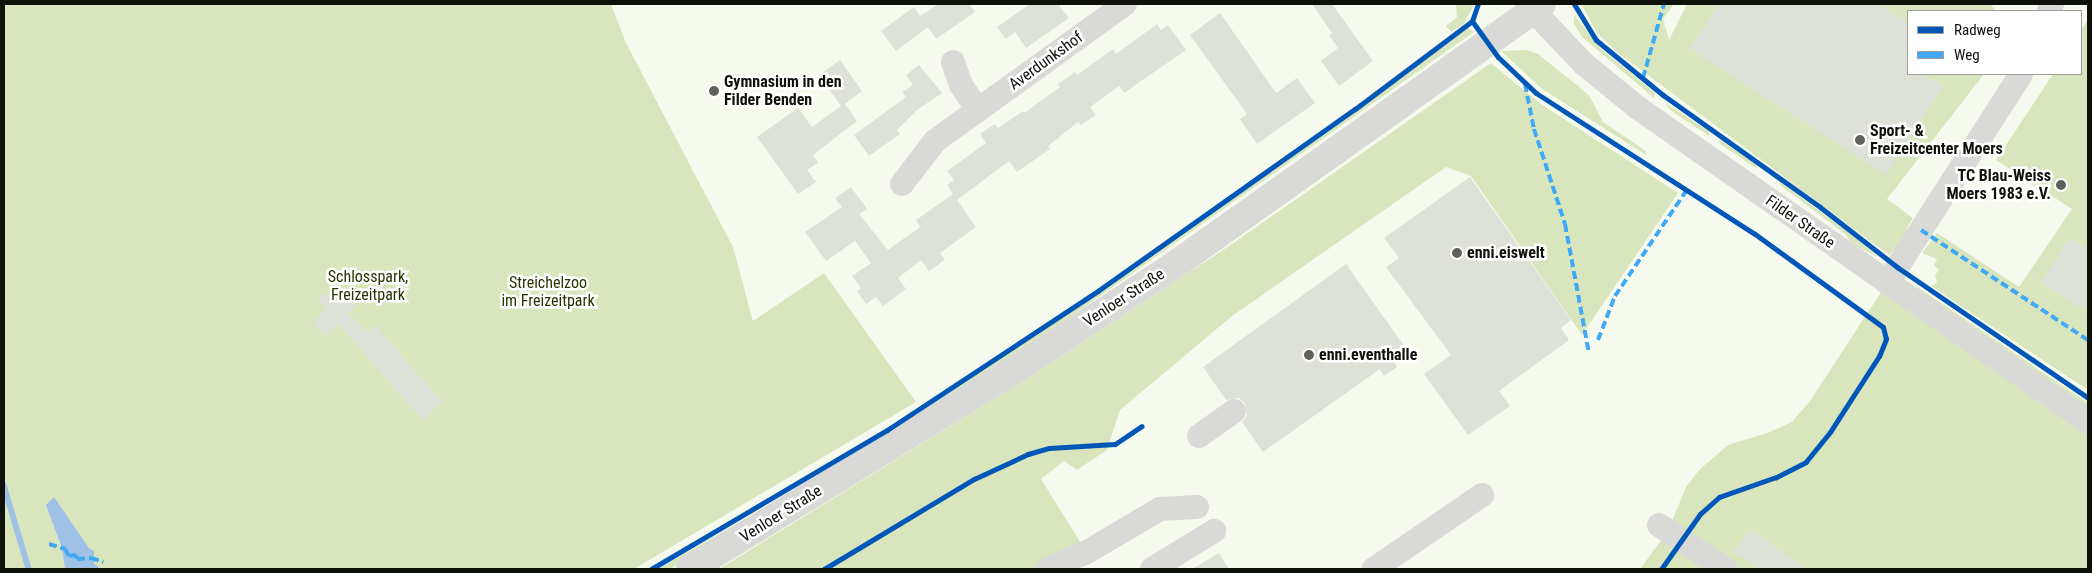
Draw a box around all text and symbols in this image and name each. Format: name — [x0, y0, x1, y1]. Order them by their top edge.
legend — [1907, 10, 2082, 75]
text: Radweg — [1954, 21, 2001, 39]
street label: Averdunkshof — [1005, 28, 1087, 94]
text: Weg — [1954, 46, 1980, 64]
place label: Gymnasium in den Filder Benden — [724, 72, 842, 110]
marker: Gymnasium in den Filder Benden — [708, 85, 720, 97]
place label: Sport- & Freizeitcenter Moers — [1870, 121, 2003, 159]
marker: Sport- & Freizeitcenter Moers — [1854, 134, 1866, 146]
place label: TC Blau-Weiss Moers 1983 e.V. — [1946, 166, 2051, 204]
marker: TC Blau-Weiss Moers 1983 e.V. — [2055, 179, 2067, 191]
street label: Filder Straße — [1762, 191, 1838, 253]
place label: enni.eiswelt — [1467, 243, 1545, 263]
marker: enni.eiswelt — [1451, 247, 1463, 259]
street label: Venloer Straße — [1080, 265, 1168, 331]
park label: Schlosspark, Freizeitpark — [328, 267, 408, 305]
park label: Streichelzoo im Freizeitpark — [501, 273, 595, 311]
place label: enni.eventhalle — [1319, 345, 1417, 365]
marker: enni.eventhalle — [1303, 349, 1315, 361]
street label: Venloer Straße — [737, 481, 825, 547]

